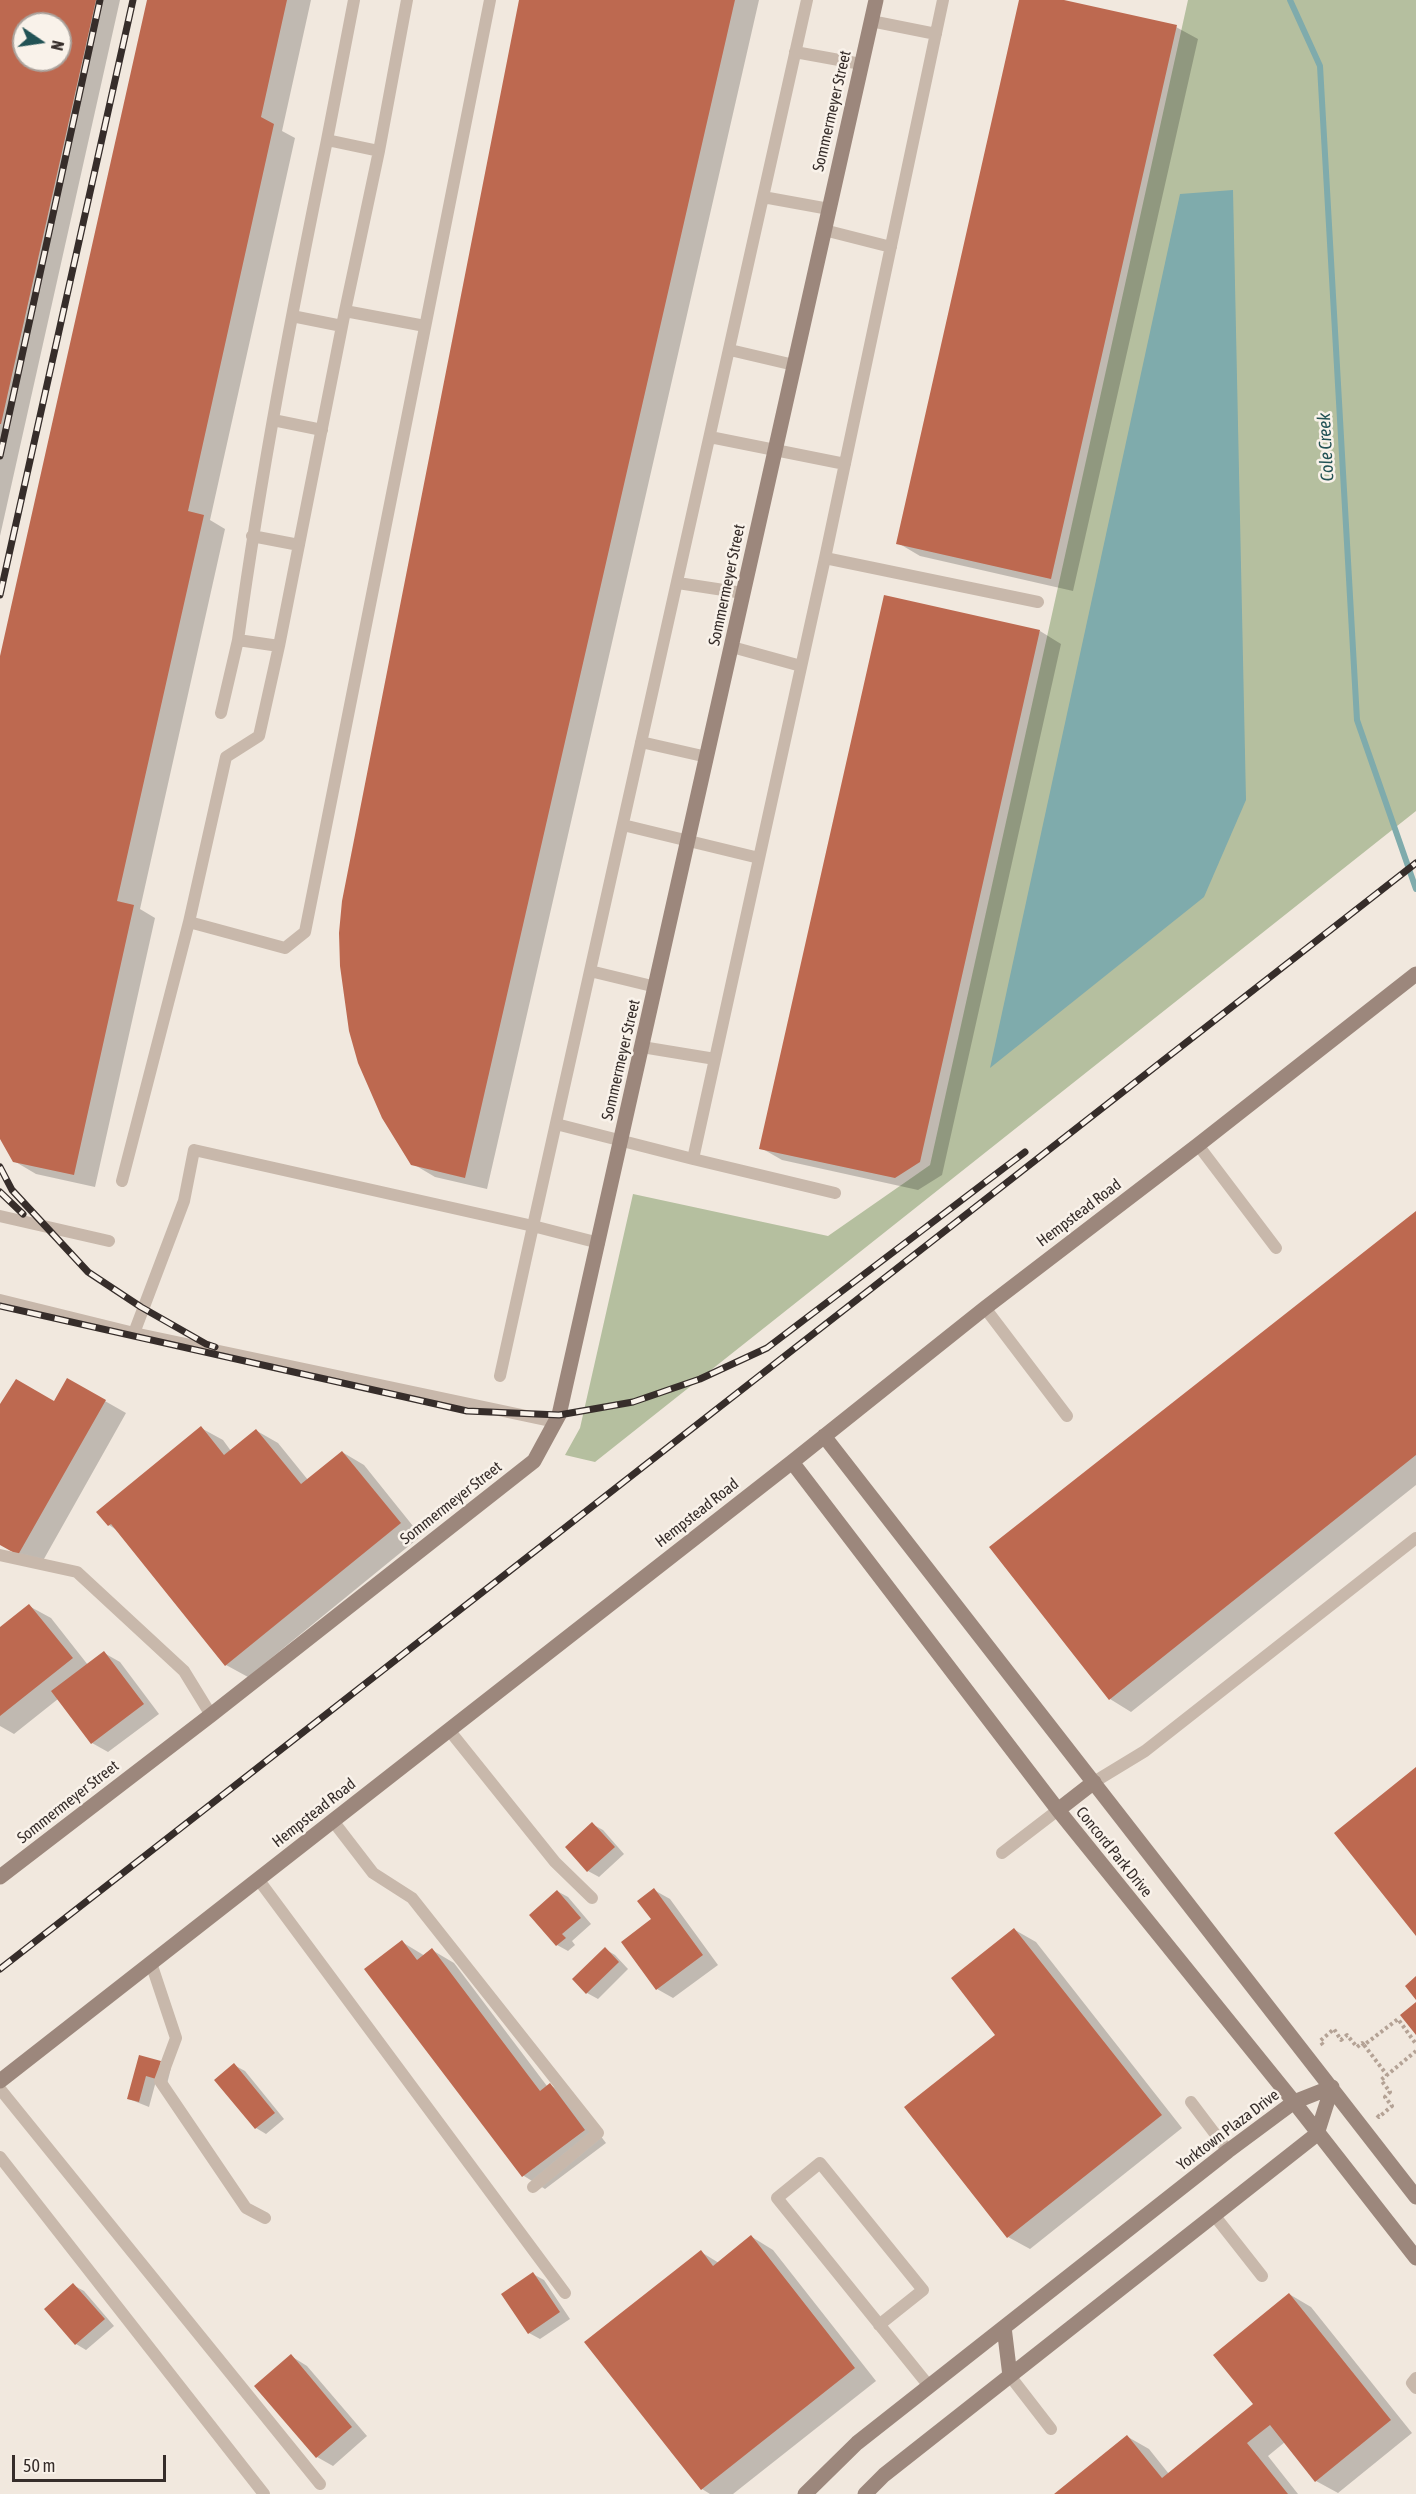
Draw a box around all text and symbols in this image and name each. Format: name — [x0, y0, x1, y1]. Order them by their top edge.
north arrow — [12, 12, 72, 72]
text: N — [48, 39, 67, 52]
street label: Sommermeyer Street — [809, 49, 855, 173]
water label: Cole Creek — [1313, 412, 1339, 482]
street label: Sommermeyer Street — [705, 523, 749, 647]
street label: Sommermeyer Street — [598, 998, 644, 1122]
street label: Hempstead Road — [1033, 1175, 1125, 1251]
street label: Sommermeyer Street — [396, 1457, 506, 1549]
street label: Hempstead Road — [651, 1474, 743, 1552]
street label: Sommermeyer Street — [13, 1756, 123, 1848]
street label: Hempstead Road — [268, 1774, 360, 1852]
street label: Concord Park Drive — [1072, 1803, 1156, 1901]
street label: Yorktown Plaza Drive — [1173, 2085, 1283, 2175]
scale bar — [15, 2443, 170, 2481]
text: 50 m — [23, 2455, 55, 2476]

